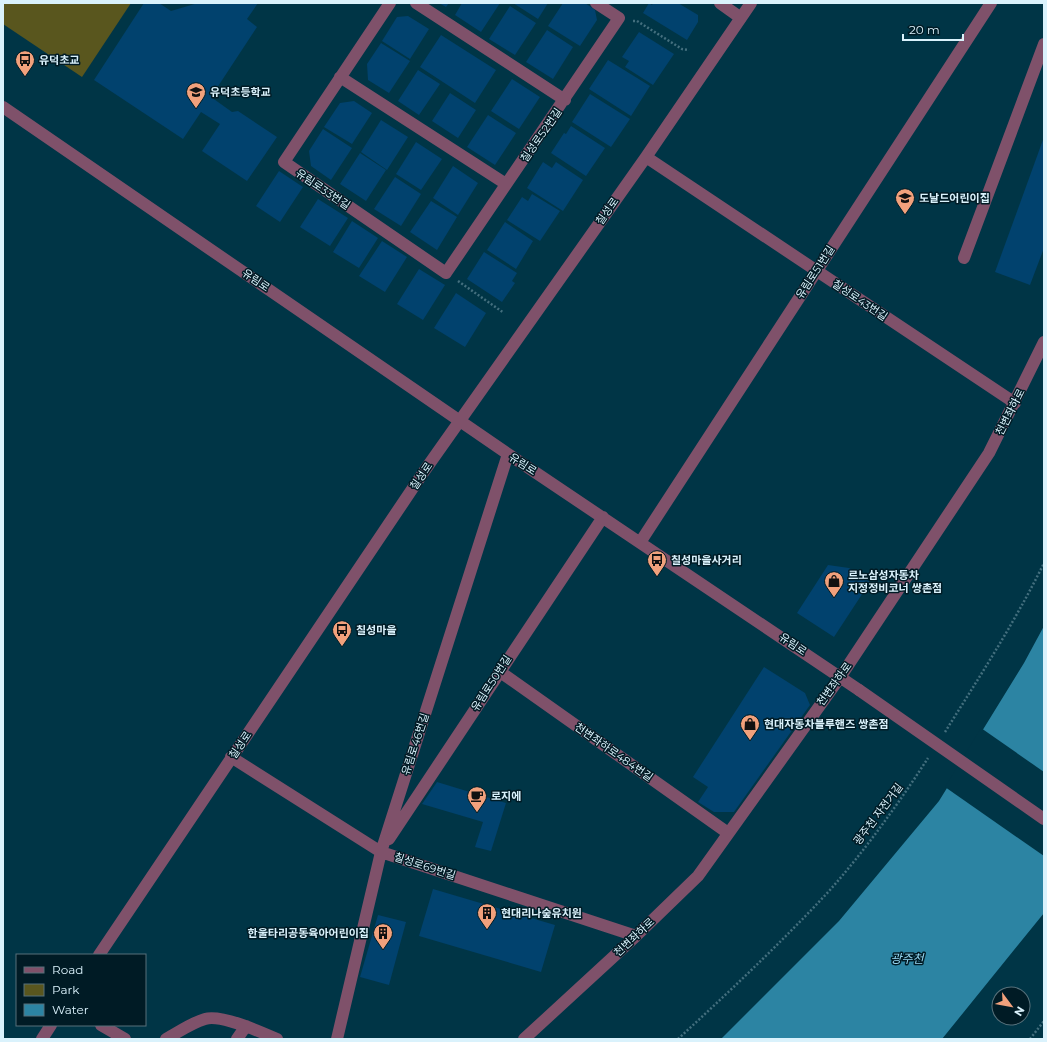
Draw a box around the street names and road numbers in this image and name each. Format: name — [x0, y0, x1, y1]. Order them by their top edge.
street label: 칠성로52번길 — [517, 105, 565, 165]
street label: 유림로33번길 — [293, 166, 353, 212]
street label: 칠성로 — [593, 195, 621, 227]
street label: 유림로51번길 — [793, 243, 837, 301]
street label: 유림로 — [239, 266, 273, 294]
street label: 칠성로43번길 — [830, 276, 890, 324]
street label: 천변좌하로 — [992, 386, 1028, 438]
street label: 유림로 — [506, 450, 540, 478]
street label: 칠성로 — [407, 459, 435, 493]
street label: 유림로 — [776, 630, 810, 658]
street label: 유림로50번길 — [468, 652, 514, 714]
street label: 천변좌하로 — [813, 659, 855, 709]
street label: 유림로46번길 — [398, 711, 432, 777]
street label: 천변좌하로484번길 — [572, 720, 656, 784]
street label: 칠성로 — [226, 728, 254, 762]
street label: 광주천 자전거길 — [850, 780, 906, 848]
street label: 칠성로69번길 — [392, 849, 458, 883]
street label: 천변좌하로 — [611, 915, 657, 959]

